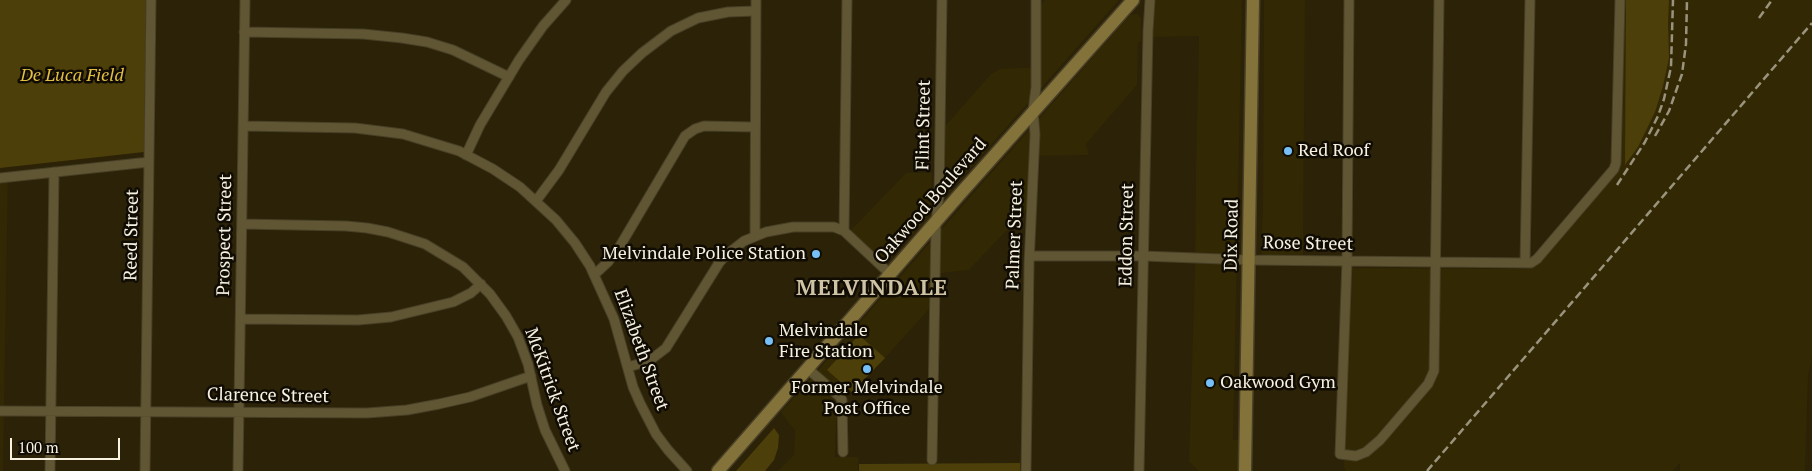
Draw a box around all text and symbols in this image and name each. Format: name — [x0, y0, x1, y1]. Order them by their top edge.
park label: De Luca Field — [20, 65, 124, 87]
street label: Flint Street — [912, 80, 936, 170]
street label: Oakwood Boulevard — [871, 134, 991, 268]
place label: Red Roof — [1298, 140, 1370, 162]
marker: Red Roof — [1282, 145, 1294, 157]
street label: Prospect Street — [213, 174, 237, 296]
street label: Palmer Street — [1002, 180, 1028, 290]
street label: Eddon Street — [1115, 183, 1139, 287]
street label: Reed Street — [120, 189, 144, 281]
street label: Dix Road — [1221, 199, 1243, 271]
street label: Rose Street — [1263, 232, 1353, 256]
place label: Melvindale Police Station — [602, 243, 806, 265]
marker: Melvindale Police Station — [810, 248, 822, 260]
district label: MELVINDALE — [795, 276, 949, 302]
street label: Elizabeth Street — [609, 286, 673, 414]
place label: Melvindale Fire Station — [779, 320, 873, 362]
street label: McKitrick Street — [520, 325, 584, 455]
marker: Melvindale Fire Station — [763, 335, 775, 347]
marker: Former Melvindale Post Office — [861, 363, 873, 375]
place label: Oakwood Gym — [1220, 372, 1336, 394]
place label: Former Melvindale Post Office — [791, 377, 943, 419]
marker: Oakwood Gym — [1204, 377, 1216, 389]
street label: Clarence Street — [207, 384, 329, 408]
scale bar — [12, 428, 122, 460]
text: 100 m — [18, 437, 59, 457]

